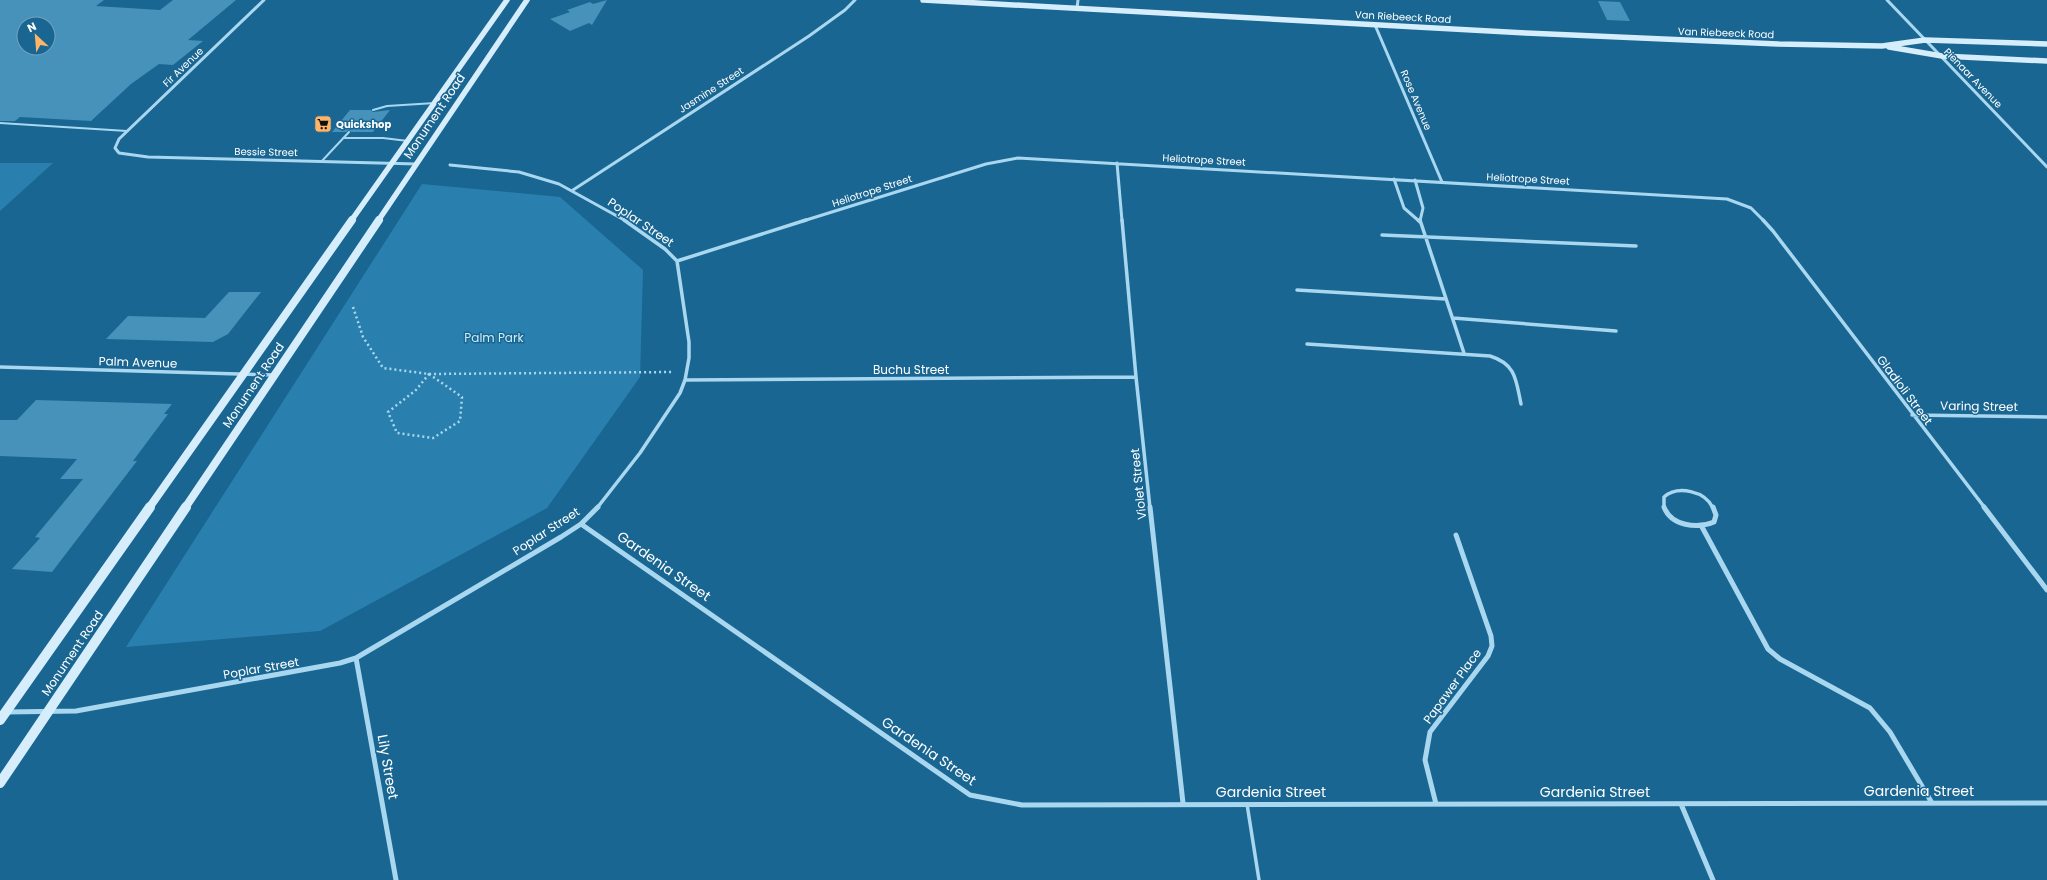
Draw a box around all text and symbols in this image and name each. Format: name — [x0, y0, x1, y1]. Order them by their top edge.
street label: Van Riebeeck Road — [1354, 7, 1452, 27]
north arrow — [16, 16, 56, 56]
text: N — [24, 18, 39, 36]
street label: Van Riebeeck Road — [1678, 24, 1774, 42]
street label: Fir Avenue — [159, 44, 207, 90]
street label: Pienaar Avenue — [1940, 45, 2006, 111]
street label: Jasmine Street — [676, 63, 747, 117]
street label: Rose Avenue — [1397, 68, 1435, 132]
street label: Monument Road — [399, 70, 469, 162]
supermarket icon: Quickshop — [313, 114, 333, 134]
place label: Quickshop — [336, 117, 391, 132]
street label: Bessie Street — [234, 144, 298, 160]
street label: Heliotrope Street — [1162, 150, 1246, 170]
street label: Heliotrope Street — [1486, 169, 1570, 189]
street label: Heliotrope Street — [830, 171, 914, 211]
street label: Poplar Street — [604, 194, 678, 250]
park label: Palm Park — [464, 329, 524, 346]
street label: Monument Road — [218, 339, 288, 431]
street label: Palm Avenue — [98, 352, 178, 372]
street label: Gladioli Street — [1873, 352, 1937, 428]
street label: Buchu Street — [873, 361, 949, 378]
street label: Varing Street — [1940, 397, 2018, 415]
street label: Violet Street — [1126, 447, 1150, 521]
street label: Poplar Street — [509, 503, 583, 559]
street label: Gardenia Street — [613, 526, 715, 606]
street label: Monument Road — [37, 607, 107, 699]
street label: Papawer Place — [1419, 645, 1485, 727]
street label: Poplar Street — [222, 653, 300, 683]
street label: Gardenia Street — [878, 712, 980, 790]
street label: Lily Street — [372, 733, 404, 801]
street label: Gardenia Street — [1864, 781, 1974, 801]
street label: Gardenia Street — [1216, 782, 1326, 802]
street label: Gardenia Street — [1540, 782, 1650, 802]

